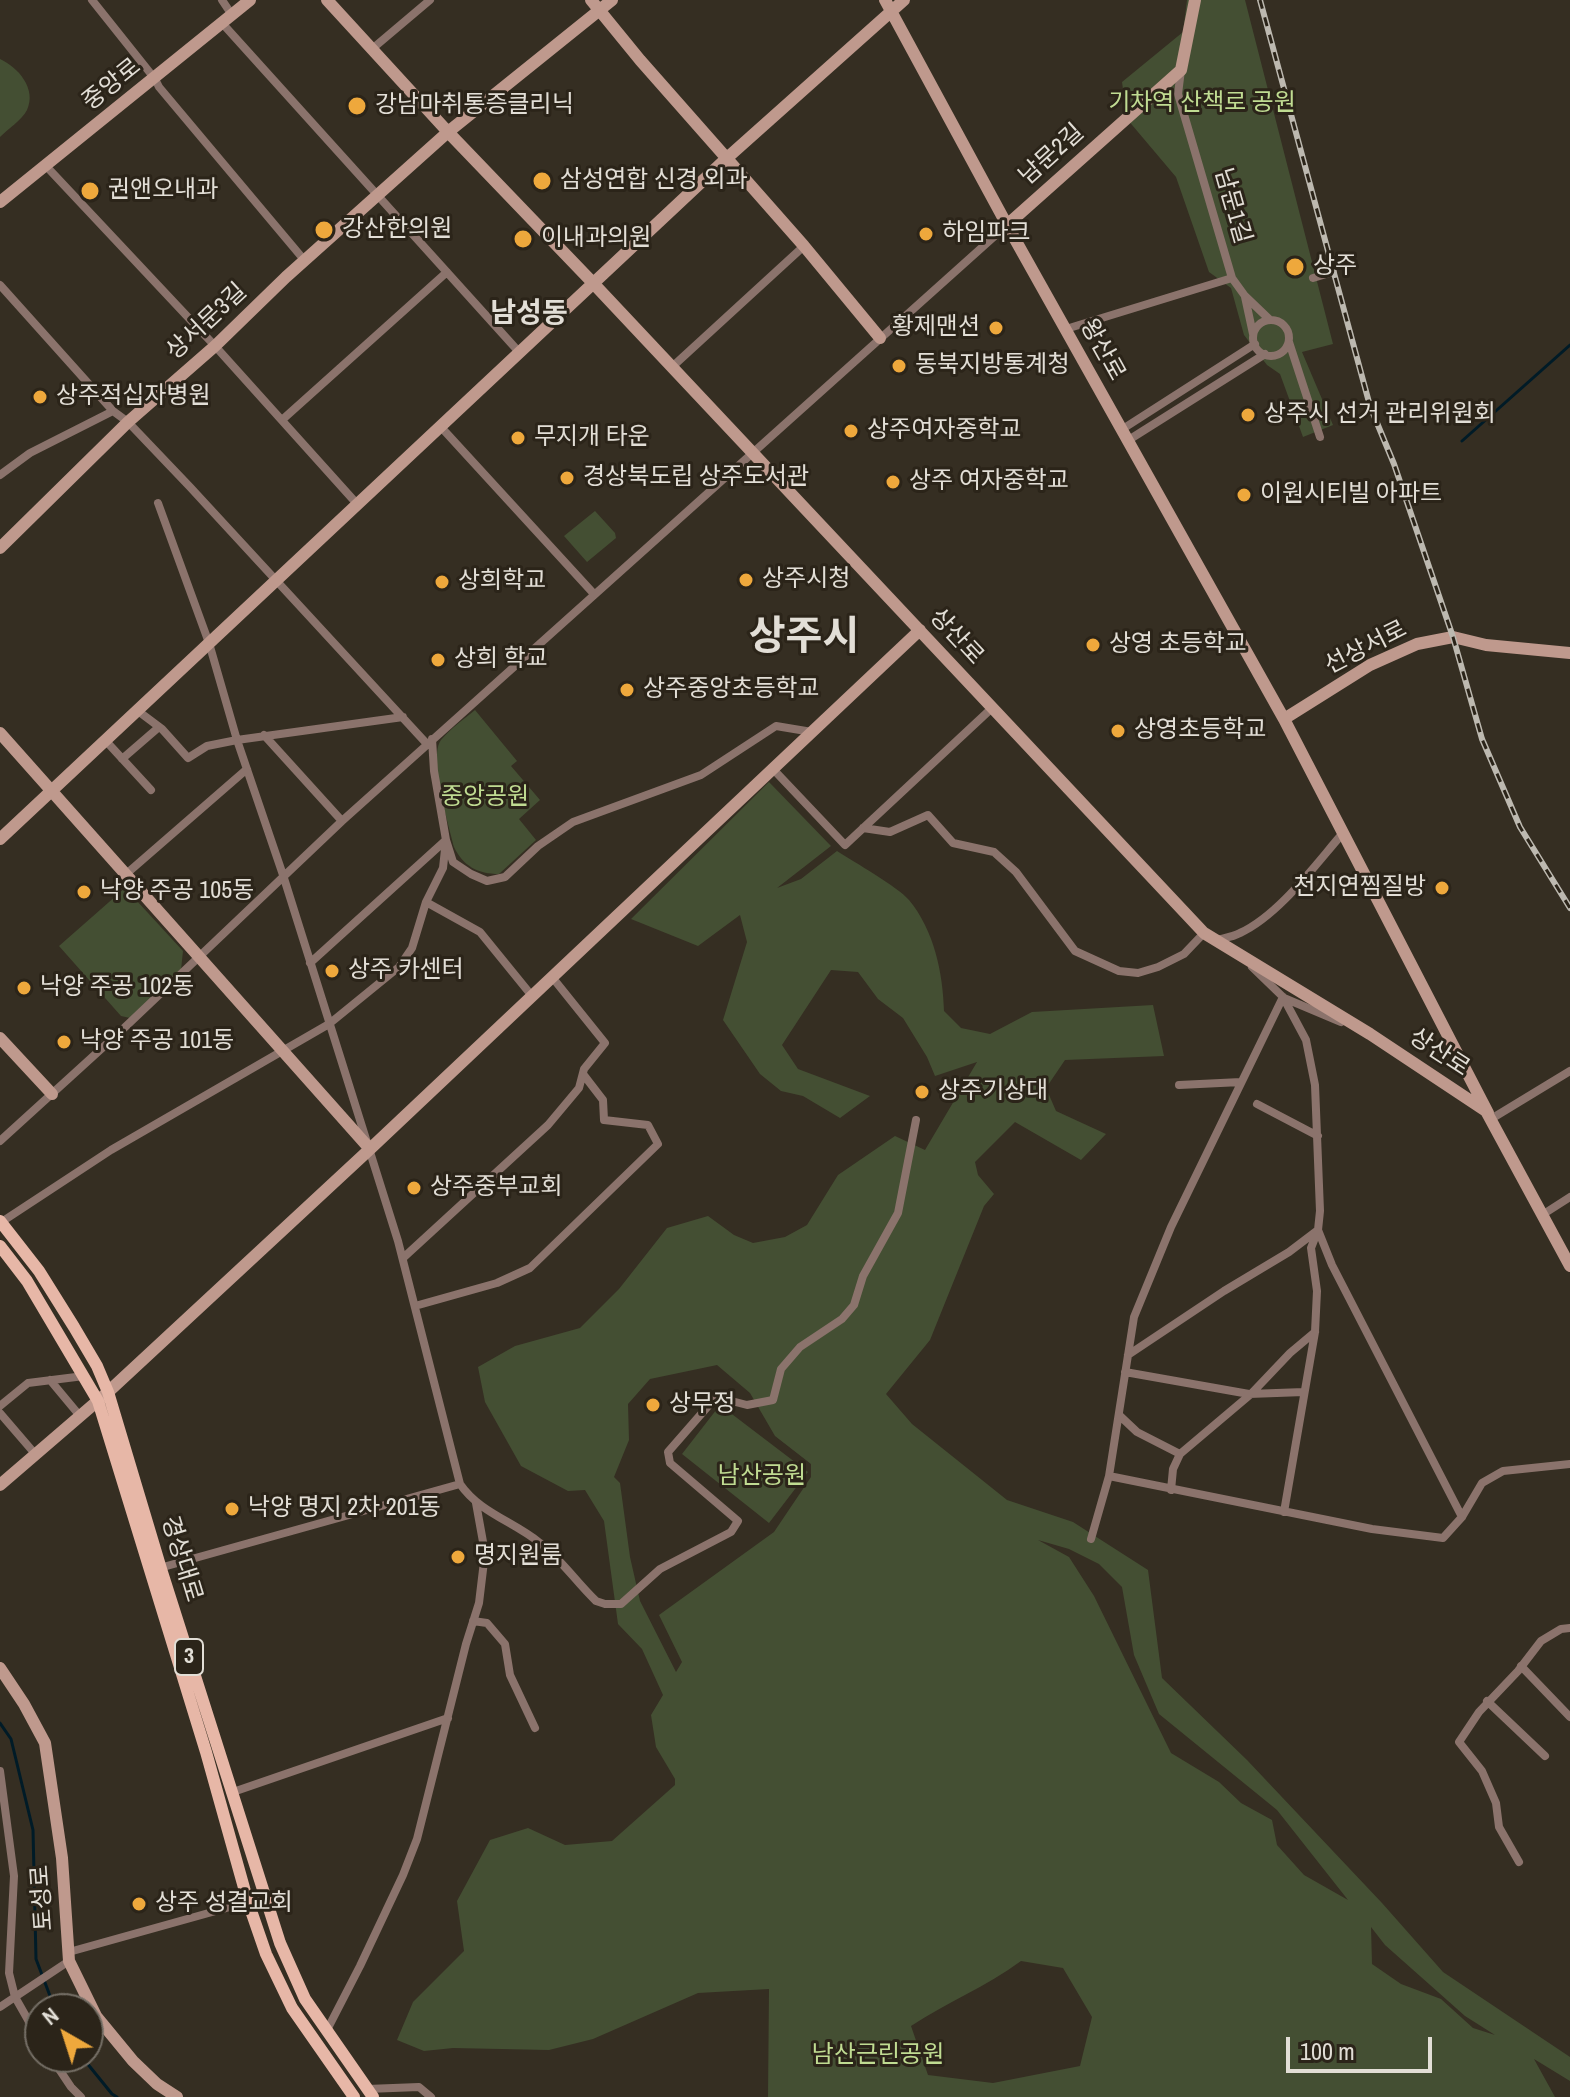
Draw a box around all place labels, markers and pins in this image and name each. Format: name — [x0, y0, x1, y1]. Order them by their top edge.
place label: 강남마취통증클리닉 — [375, 92, 574, 120]
marker: 강남마취통증클리닉 — [346, 95, 368, 117]
place label: 삼성연합 신경 외과 — [560, 167, 748, 195]
marker: 삼성연합 신경 외과 — [531, 170, 553, 192]
place label: 권앤오내과 — [108, 177, 218, 205]
marker: 권앤오내과 — [79, 180, 101, 202]
place label: 강산한의원 — [342, 216, 452, 244]
marker: 강산한의원 — [313, 219, 335, 241]
place label: 하임파크 — [942, 220, 1030, 248]
place label: 이내과의원 — [541, 225, 651, 253]
marker: 하임파크 — [917, 225, 935, 243]
marker: 이내과의원 — [512, 228, 534, 250]
place label: 상주 — [1313, 253, 1357, 281]
marker: 상주 — [1284, 256, 1306, 278]
place label: 황제맨션 — [892, 314, 980, 342]
marker: 황제맨션 — [987, 319, 1005, 337]
place label: 동북지방통계청 — [915, 352, 1070, 380]
marker: 동북지방통계청 — [890, 357, 908, 375]
place label: 상주적십자병원 — [56, 383, 211, 411]
marker: 상주적십자병원 — [31, 388, 49, 406]
place label: 상주시 선거 관리위원회 — [1264, 401, 1496, 429]
marker: 상주시 선거 관리위원회 — [1239, 406, 1257, 424]
place label: 상주여자중학교 — [867, 417, 1022, 445]
marker: 상주여자중학교 — [842, 422, 860, 440]
place label: 무지개 타운 — [534, 424, 650, 452]
marker: 무지개 타운 — [509, 429, 527, 447]
place label: 경상북도립 상주도서관 — [583, 464, 809, 492]
place label: 상주 여자중학교 — [909, 468, 1069, 496]
marker: 경상북도립 상주도서관 — [558, 469, 576, 487]
marker: 상주 여자중학교 — [884, 473, 902, 491]
place label: 이원시티빌 아파트 — [1260, 481, 1442, 509]
marker: 이원시티빌 아파트 — [1235, 486, 1253, 504]
place label: 상주시청 — [762, 566, 850, 594]
place label: 상희학교 — [458, 568, 546, 596]
marker: 상주시청 — [737, 571, 755, 589]
marker: 상희학교 — [433, 573, 451, 591]
place label: 상영 초등학교 — [1109, 631, 1247, 659]
marker: 상영 초등학교 — [1084, 636, 1102, 654]
place label: 상희 학교 — [454, 646, 548, 674]
marker: 상희 학교 — [429, 651, 447, 669]
place label: 상주중앙초등학교 — [643, 676, 820, 704]
marker: 상주중앙초등학교 — [618, 681, 636, 699]
place label: 상영초등학교 — [1134, 717, 1266, 745]
marker: 상영초등학교 — [1109, 722, 1127, 740]
place label: 천지연찜질방 — [1294, 874, 1426, 902]
place label: 낙양 주공 105동 — [100, 878, 254, 906]
marker: 천지연찜질방 — [1433, 879, 1451, 897]
marker: 낙양 주공 105동 — [75, 883, 93, 901]
place label: 상주 카센터 — [348, 957, 464, 985]
marker: 상주 카센터 — [323, 962, 341, 980]
place label: 낙양 주공 102동 — [40, 974, 194, 1002]
marker: 낙양 주공 102동 — [15, 979, 33, 997]
place label: 낙양 주공 101동 — [80, 1028, 234, 1056]
marker: 낙양 주공 101동 — [55, 1033, 73, 1051]
place label: 상주기상대 — [938, 1078, 1048, 1106]
marker: 상주기상대 — [913, 1083, 931, 1101]
place label: 상주중부교회 — [430, 1174, 562, 1202]
marker: 상주중부교회 — [405, 1179, 423, 1197]
place label: 상무정 — [669, 1391, 735, 1419]
marker: 상무정 — [644, 1396, 662, 1414]
place label: 낙양 명지 2차 201동 — [248, 1495, 441, 1523]
marker: 낙양 명지 2차 201동 — [223, 1500, 241, 1518]
place label: 명지원룸 — [474, 1543, 562, 1571]
marker: 명지원룸 — [449, 1548, 467, 1566]
place label: 상주 성결교회 — [155, 1890, 293, 1918]
marker: 상주 성결교회 — [130, 1895, 148, 1913]

